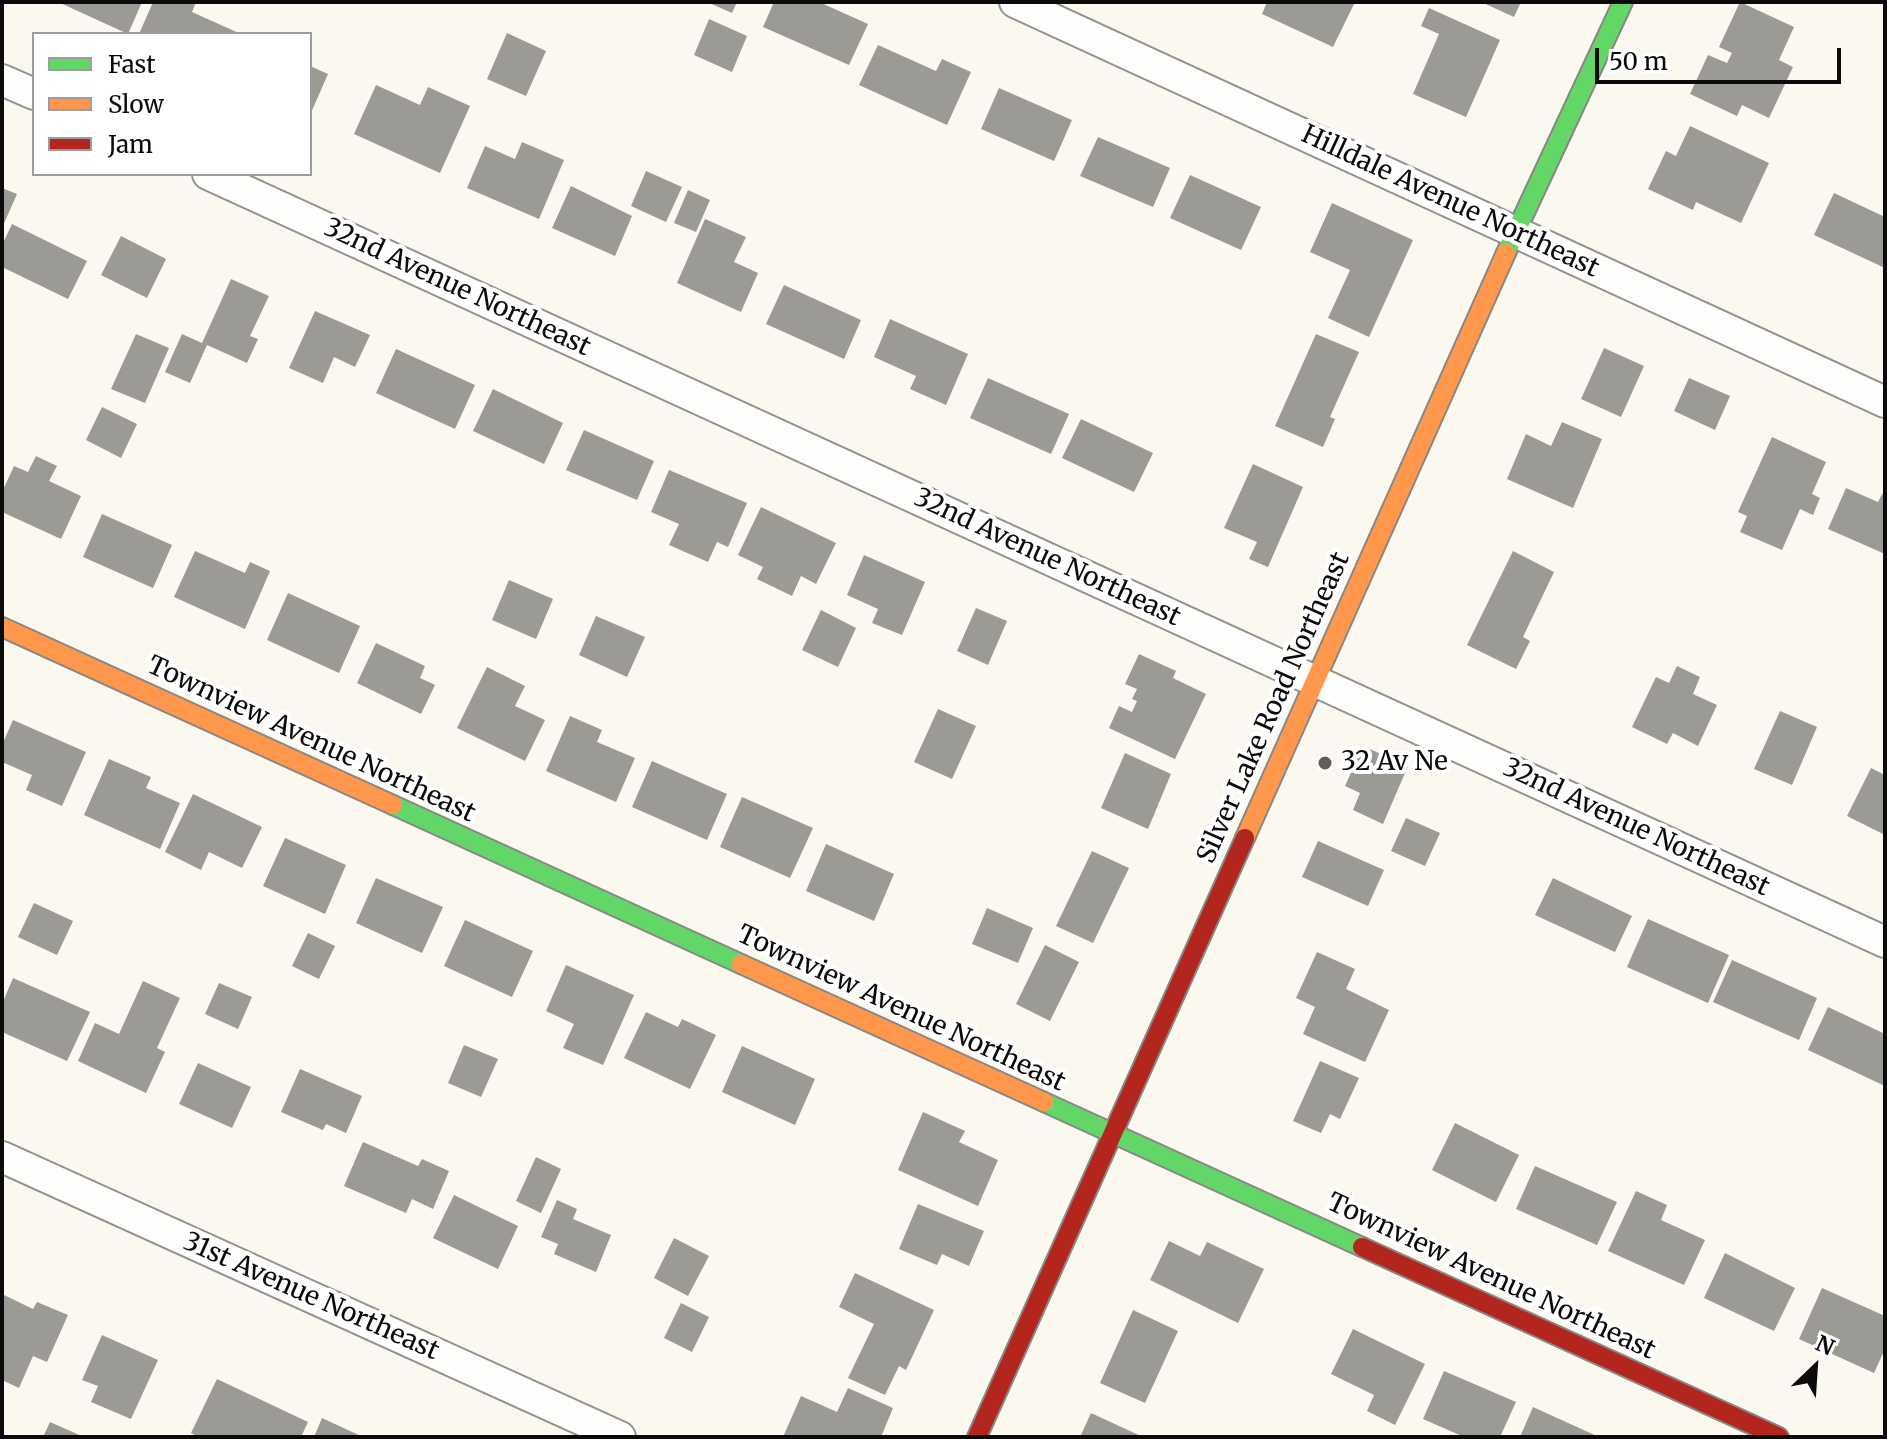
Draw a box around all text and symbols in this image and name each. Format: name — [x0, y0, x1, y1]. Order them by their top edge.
legend — [32, 32, 312, 176]
scale bar — [1599, 32, 1845, 82]
text: 50 m — [1609, 46, 1668, 77]
text: Fast — [108, 49, 156, 80]
text: Slow — [108, 89, 164, 120]
street label: Hilldale Avenue Northeast — [1296, 119, 1604, 285]
text: Jam — [108, 129, 153, 160]
street label: 32nd Avenue Northeast — [319, 213, 595, 363]
street label: 32nd Avenue Northeast — [909, 483, 1185, 633]
street label: Silver Lake Road Northeast — [1191, 548, 1357, 868]
street label: Townview Avenue Northeast — [142, 650, 480, 830]
place label: 32 Av Ne — [1341, 747, 1448, 779]
street label: 32nd Avenue Northeast — [1498, 753, 1774, 903]
marker: 32 Av Ne — [1316, 754, 1334, 772]
street label: Townview Avenue Northeast — [732, 919, 1070, 1099]
street label: Townview Avenue Northeast — [1322, 1187, 1660, 1367]
street label: 31st Avenue Northeast — [178, 1227, 444, 1367]
north arrow — [1775, 1327, 1855, 1407]
text: N — [1811, 1329, 1839, 1362]

